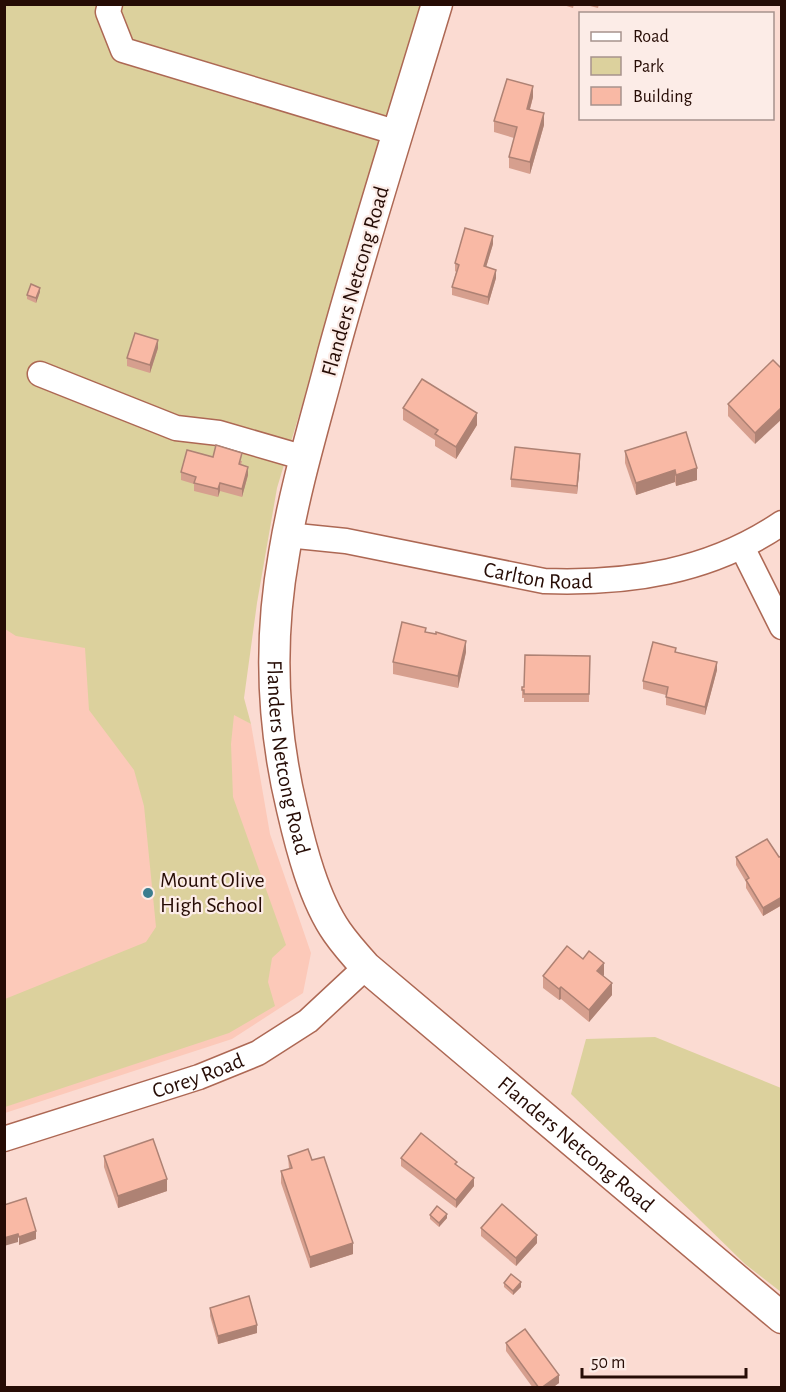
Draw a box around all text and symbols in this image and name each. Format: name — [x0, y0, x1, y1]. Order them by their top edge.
legend — [579, 12, 774, 120]
text: Road — [633, 28, 669, 46]
text: Park — [633, 58, 665, 76]
text: Building — [633, 88, 693, 106]
street label: Flanders Netcong Road — [317, 183, 393, 379]
street label: Carlton Road — [482, 558, 593, 592]
street label: Flanders Netcong Road — [264, 660, 314, 857]
place label: Mount Olive High School — [160, 869, 265, 916]
marker: Mount Olive High School — [141, 886, 155, 900]
street label: Corey Road — [149, 1049, 247, 1102]
street label: Flanders Netcong Road — [494, 1072, 658, 1216]
scale bar — [582, 1341, 746, 1379]
text: 50 m — [591, 1354, 625, 1372]

